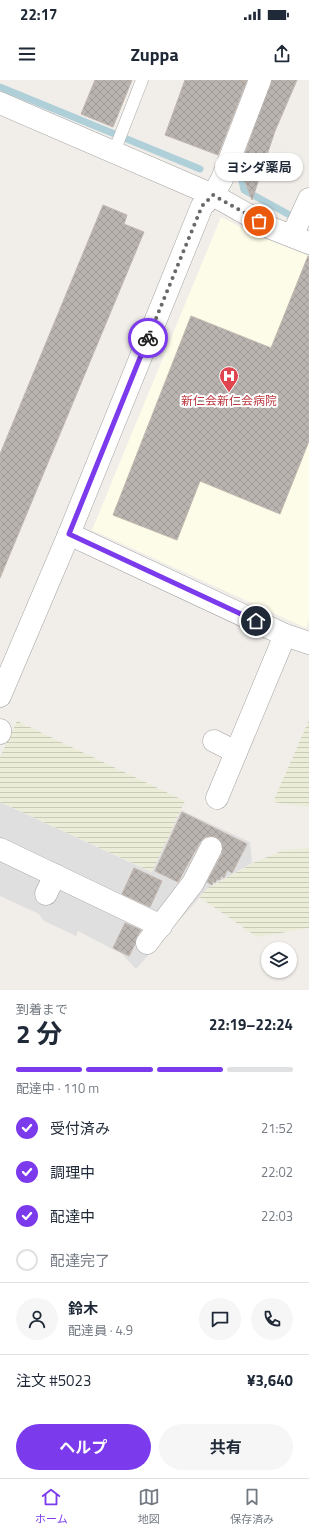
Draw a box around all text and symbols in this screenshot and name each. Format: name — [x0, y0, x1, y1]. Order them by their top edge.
text: 22:17 — [20, 3, 57, 26]
text: Zuppa — [130, 41, 179, 68]
icon: menu — [16, 43, 38, 65]
icon: share — [271, 43, 293, 65]
callout: ヨシダ薬局 — [215, 153, 303, 181]
text: ヨシダ薬局 — [226, 157, 292, 177]
pin — [242, 204, 276, 238]
icon: bag — [248, 210, 270, 232]
courier — [128, 318, 168, 358]
icon: bike — [137, 327, 159, 349]
hospital icon: 新仁会新仁会病院 — [218, 365, 240, 393]
place label: 新仁会新仁会病院 — [181, 391, 277, 410]
pin — [239, 604, 273, 638]
icon: home — [245, 610, 267, 632]
map controls — [261, 942, 297, 978]
button: layers — [261, 942, 297, 978]
text: 到着まで — [16, 999, 68, 1019]
text: 22:19–22:24 — [209, 1013, 293, 1036]
text: 2 分 — [16, 1014, 62, 1053]
text: 配達中 · 110 m — [16, 1078, 99, 1098]
icon: check — [16, 1117, 38, 1139]
text: 受付済み — [50, 1117, 110, 1140]
text: 21:52 — [261, 1118, 293, 1138]
icon: check — [16, 1161, 38, 1183]
text: 調理中 — [50, 1161, 95, 1184]
text: 22:02 — [261, 1162, 293, 1182]
icon: check — [16, 1205, 38, 1227]
text: 配達中 — [50, 1205, 95, 1228]
text: 22:03 — [261, 1206, 293, 1226]
text: 配達完了 — [50, 1249, 110, 1272]
text: 鈴木 — [68, 1297, 98, 1320]
button: person — [16, 1298, 58, 1340]
button: chat — [199, 1298, 241, 1340]
button: phone — [251, 1298, 293, 1340]
text: 配達員 · 4.9 — [68, 1320, 133, 1340]
text: 注文 #5023 — [16, 1369, 91, 1392]
text: ¥3,640 — [247, 1369, 293, 1392]
button: ヘルプ — [16, 1424, 151, 1470]
button: 共有 — [159, 1424, 293, 1470]
tab: ホーム — [35, 1486, 68, 1527]
tab: 地図 — [138, 1486, 160, 1527]
tab: 保存済み — [230, 1486, 274, 1527]

